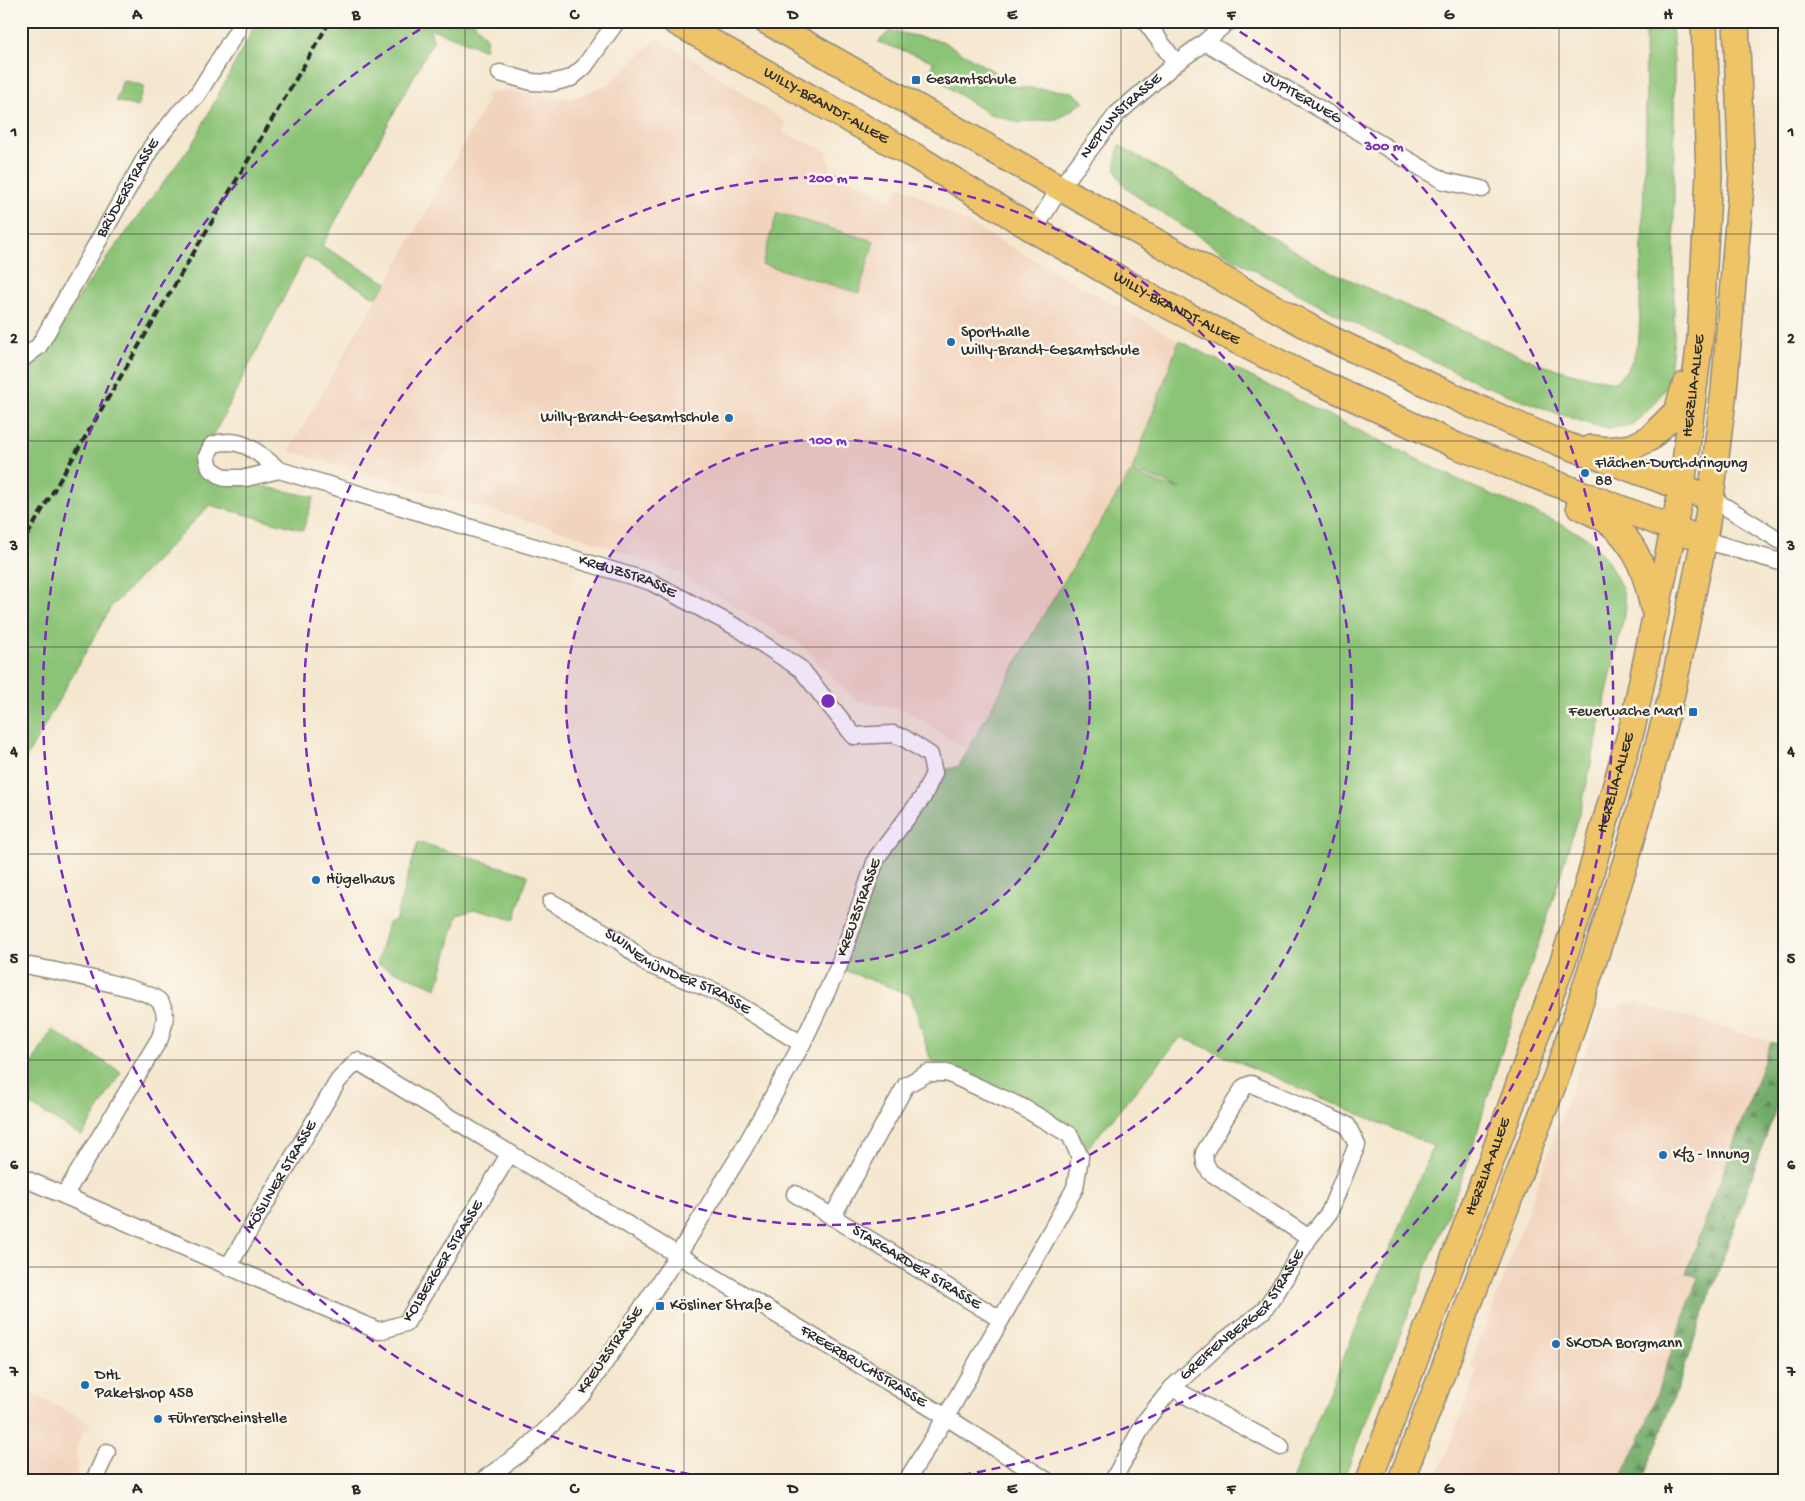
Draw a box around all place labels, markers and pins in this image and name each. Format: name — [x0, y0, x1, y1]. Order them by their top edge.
place label: Gesamtschule — [926, 71, 1017, 90]
marker: Gesamtschule — [910, 74, 922, 86]
place label: Sporthalle Willy-Brandt-Gesamtschule — [961, 324, 1140, 361]
marker: Sporthalle Willy-Brandt-Gesamtschule — [945, 336, 957, 348]
place label: Willy-Brandt-Gesamtschule — [541, 409, 720, 428]
marker: Willy-Brandt-Gesamtschule — [723, 412, 735, 424]
place label: Flächen-Durchdringung 88 — [1594, 455, 1748, 492]
marker: Flächen-Durchdringung 88 — [1579, 467, 1591, 479]
centre of rings — [819, 692, 837, 710]
place label: Feuerwache Marl — [1568, 703, 1683, 722]
marker: Feuerwache Marl — [1687, 706, 1699, 718]
place label: Hügelhaus — [326, 871, 396, 890]
marker: Hügelhaus — [310, 874, 322, 886]
place label: Kfz - Innung — [1673, 1146, 1750, 1165]
marker: Kfz - Innung — [1657, 1149, 1669, 1161]
place label: Kösliner Straße — [670, 1297, 773, 1316]
marker: Kösliner Straße — [654, 1300, 666, 1312]
place label: SKODA Borgmann — [1566, 1335, 1683, 1354]
marker: SKODA Borgmann — [1550, 1338, 1562, 1350]
place label: DHL Paketshop 458 — [94, 1367, 194, 1404]
marker: DHL Paketshop 458 — [79, 1379, 91, 1391]
place label: Führerscheinstelle — [167, 1410, 288, 1429]
marker: Führerscheinstelle — [152, 1413, 164, 1425]

